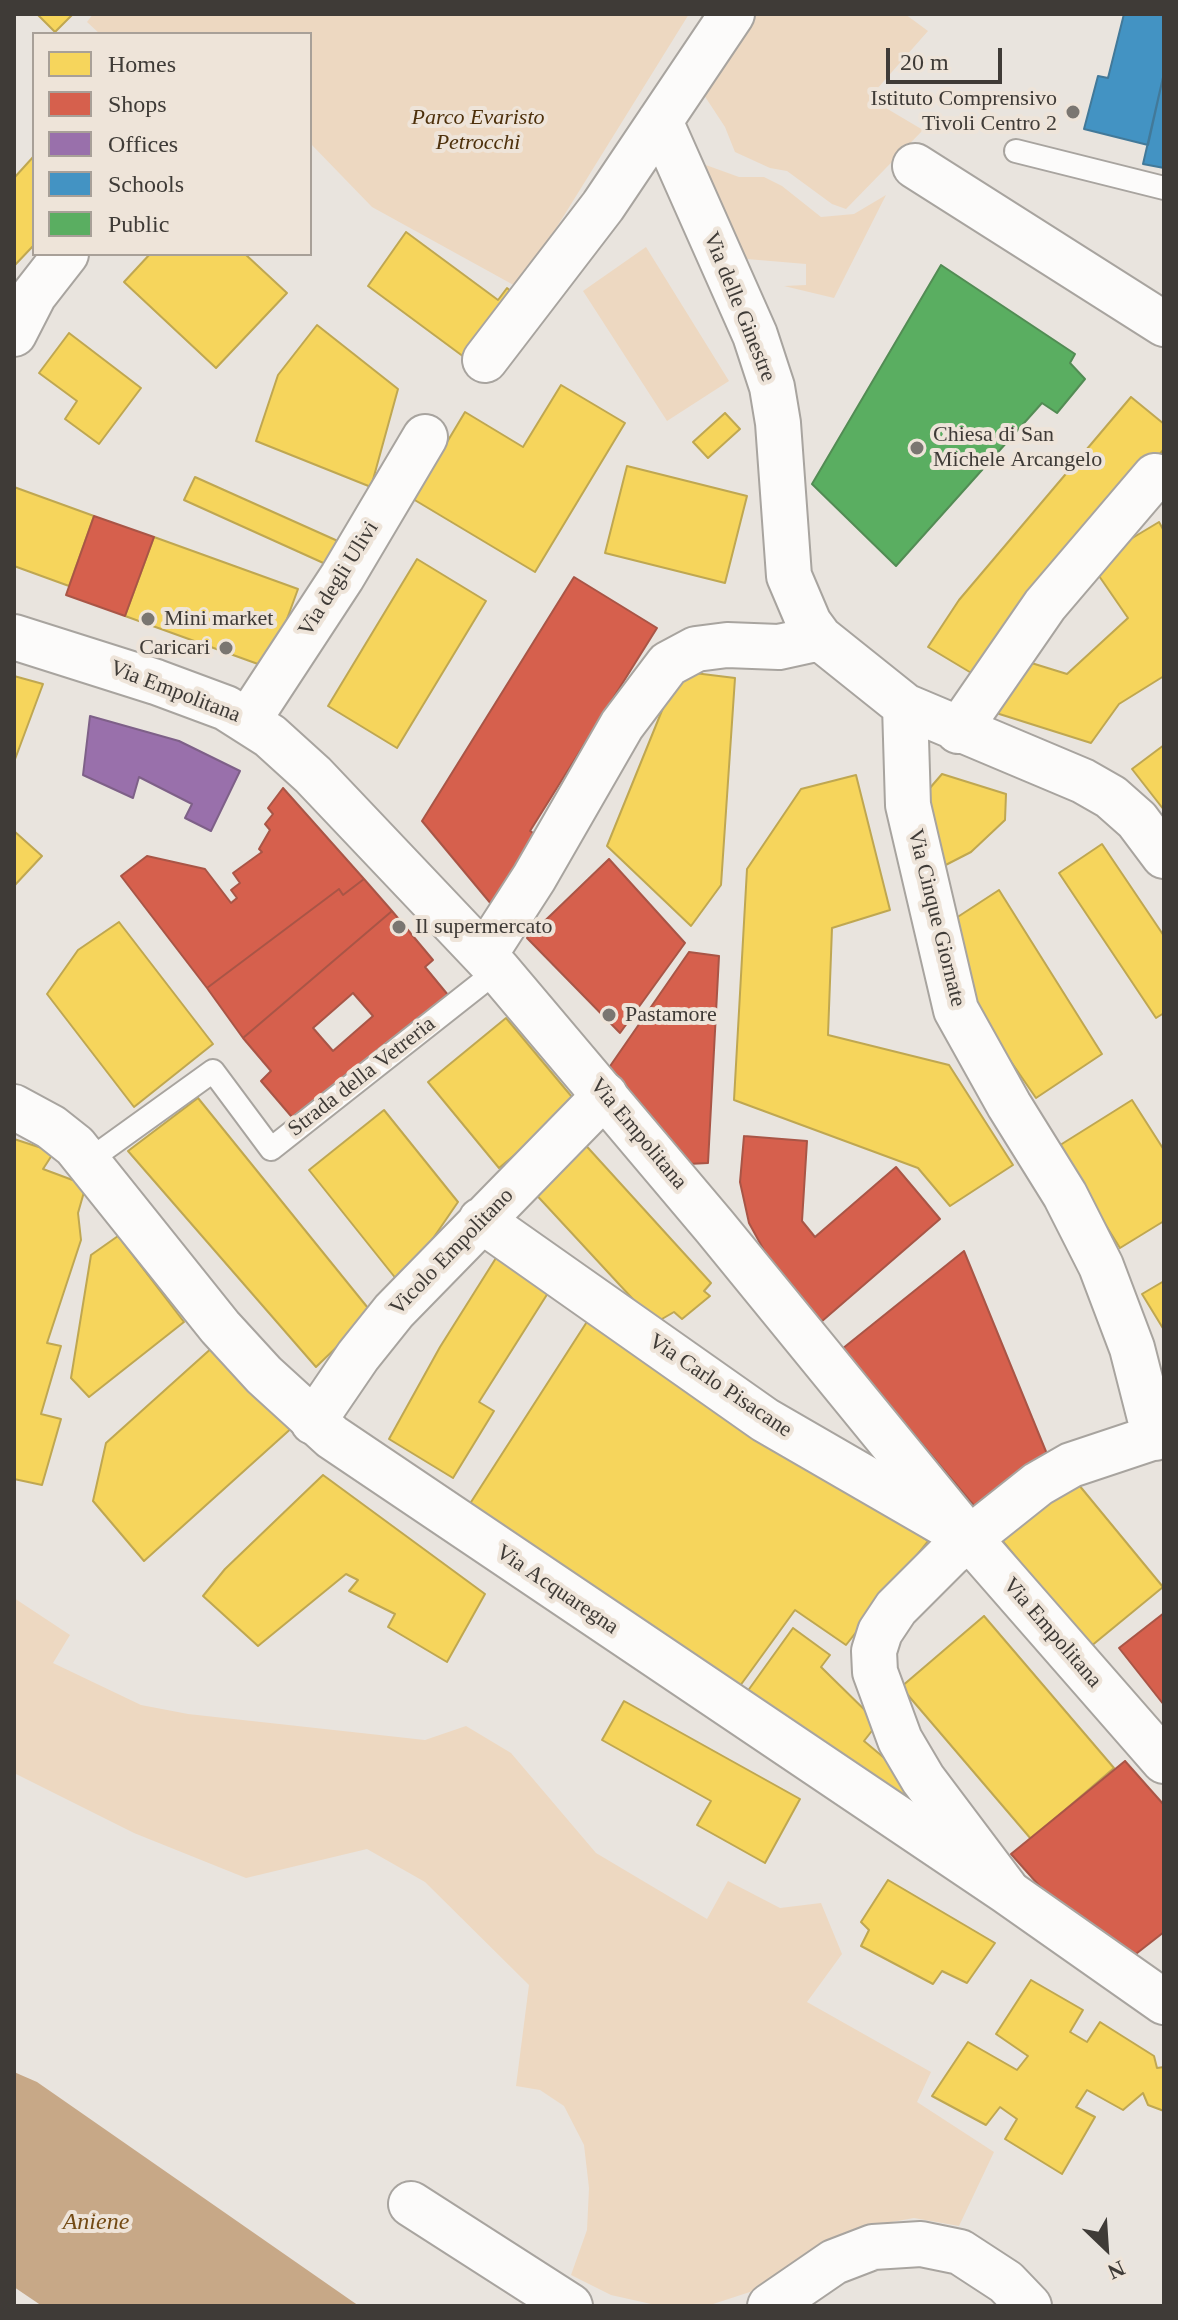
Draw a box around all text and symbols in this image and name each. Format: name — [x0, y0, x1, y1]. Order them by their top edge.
legend — [32, 32, 312, 256]
scale bar — [890, 32, 1006, 82]
text: 20 m — [900, 49, 949, 75]
text: Homes — [108, 51, 176, 77]
place label: Istituto Comprensivo Tivoli Centro 2 — [871, 86, 1057, 138]
text: Shops — [108, 91, 167, 117]
marker: Istituto Comprensivo Tivoli Centro 2 — [1064, 103, 1082, 121]
park label: Parco Evaristo Petrocchi — [412, 105, 544, 156]
text: Offices — [108, 131, 178, 157]
text: Schools — [108, 171, 184, 197]
text: Public — [108, 211, 169, 237]
street label: Via delle Ginestre — [697, 228, 781, 386]
place label: Chiesa di San Michele Arcangelo — [933, 422, 1102, 474]
marker: Chiesa di San Michele Arcangelo — [908, 439, 926, 457]
street label: Via degli Ulivi — [293, 517, 385, 641]
place label: Mini market — [164, 606, 273, 632]
marker: Mini market — [139, 610, 157, 628]
place label: Caricari — [139, 635, 210, 661]
marker: Caricari — [217, 639, 235, 657]
street label: Via Empolitana — [106, 655, 244, 729]
street label: Via Cinque Giornate — [901, 827, 971, 1009]
place label: Il supermercato — [415, 914, 552, 940]
marker: Il supermercato — [390, 918, 408, 936]
place label: Pastamore — [625, 1002, 717, 1028]
marker: Pastamore — [600, 1006, 618, 1024]
street label: Strada della Vetreria — [283, 1011, 441, 1143]
street label: Via Empolitana — [584, 1073, 692, 1195]
street label: Vicolo Empolitano — [385, 1183, 519, 1321]
street label: Via Carlo Pisacane — [643, 1328, 797, 1444]
street label: Via Acquaregna — [491, 1539, 623, 1641]
street label: Via Empolitana — [997, 1573, 1107, 1693]
north arrow — [1066, 2208, 1146, 2288]
water label: Aniene — [63, 2209, 129, 2237]
text: N — [1104, 2256, 1129, 2285]

